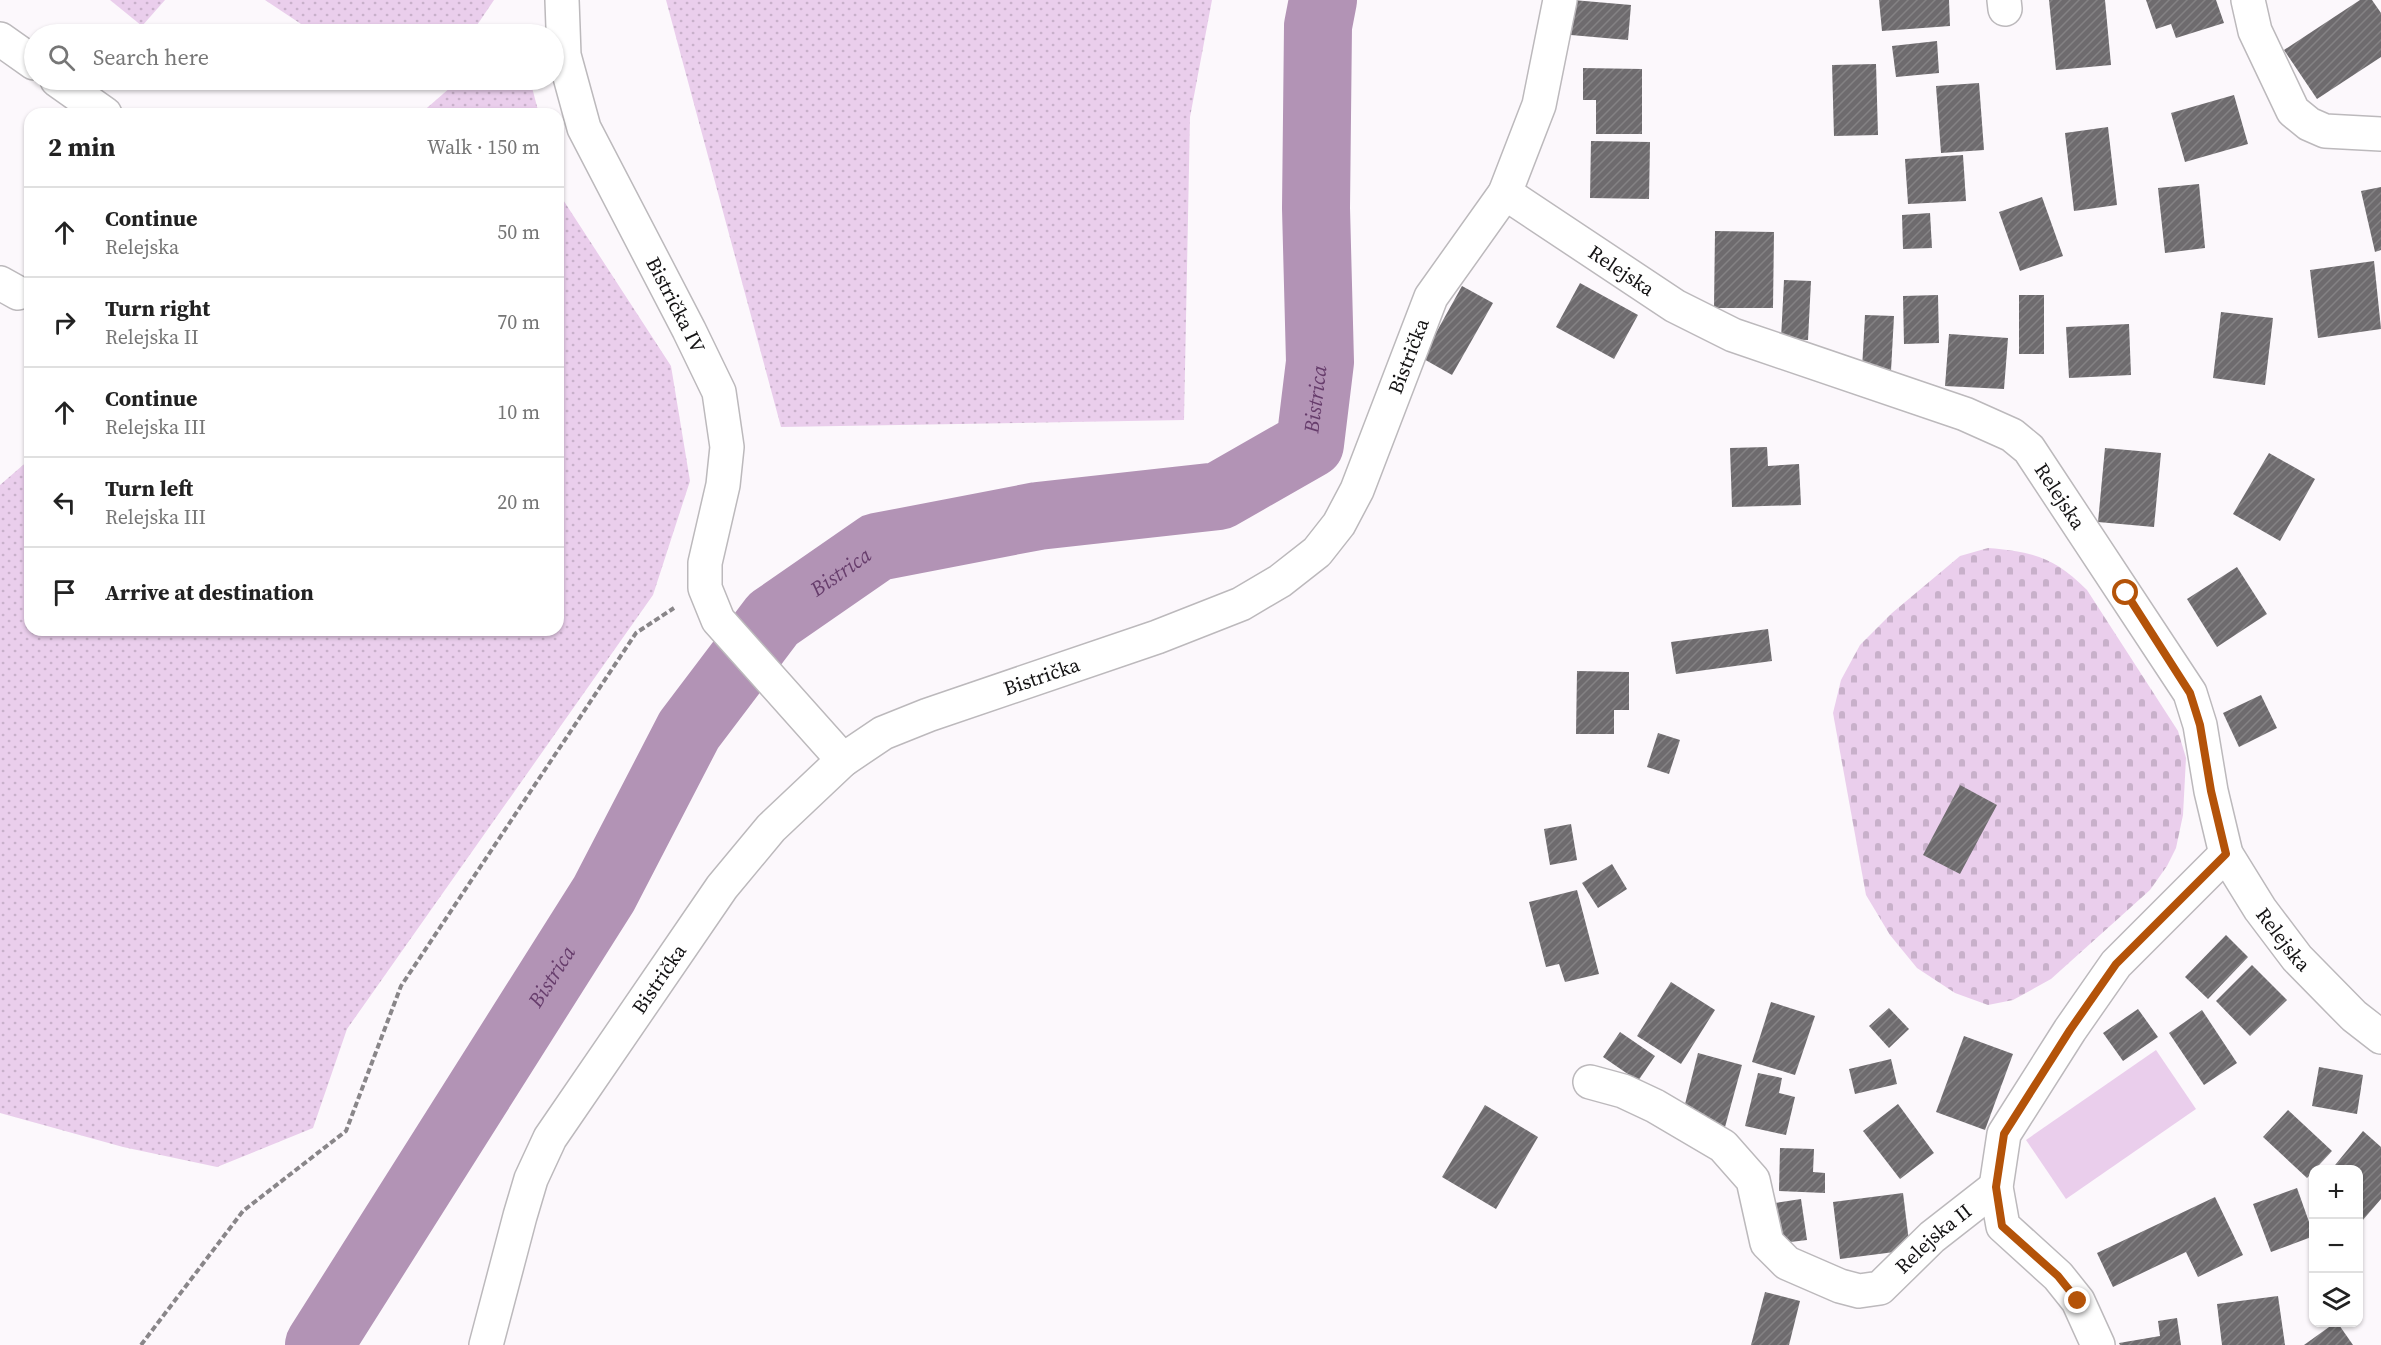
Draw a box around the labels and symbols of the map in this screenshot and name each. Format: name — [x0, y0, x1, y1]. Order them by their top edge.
street label: Relejska — [1583, 238, 1661, 303]
street label: Bistrička IV — [639, 252, 712, 358]
street label: Bistrička — [1381, 313, 1436, 398]
water label: Bistrica — [1296, 363, 1333, 436]
street label: Relejska — [2028, 457, 2093, 535]
water label: Bistrica — [804, 540, 877, 603]
route start — [2112, 579, 2138, 605]
street label: Bistrička — [1000, 650, 1084, 702]
street label: Relejska — [2250, 901, 2317, 978]
street label: Bistrička — [625, 938, 693, 1019]
water label: Bistrica — [521, 940, 582, 1014]
street label: Relejska II — [1889, 1197, 1977, 1280]
route end — [2064, 1287, 2090, 1313]

